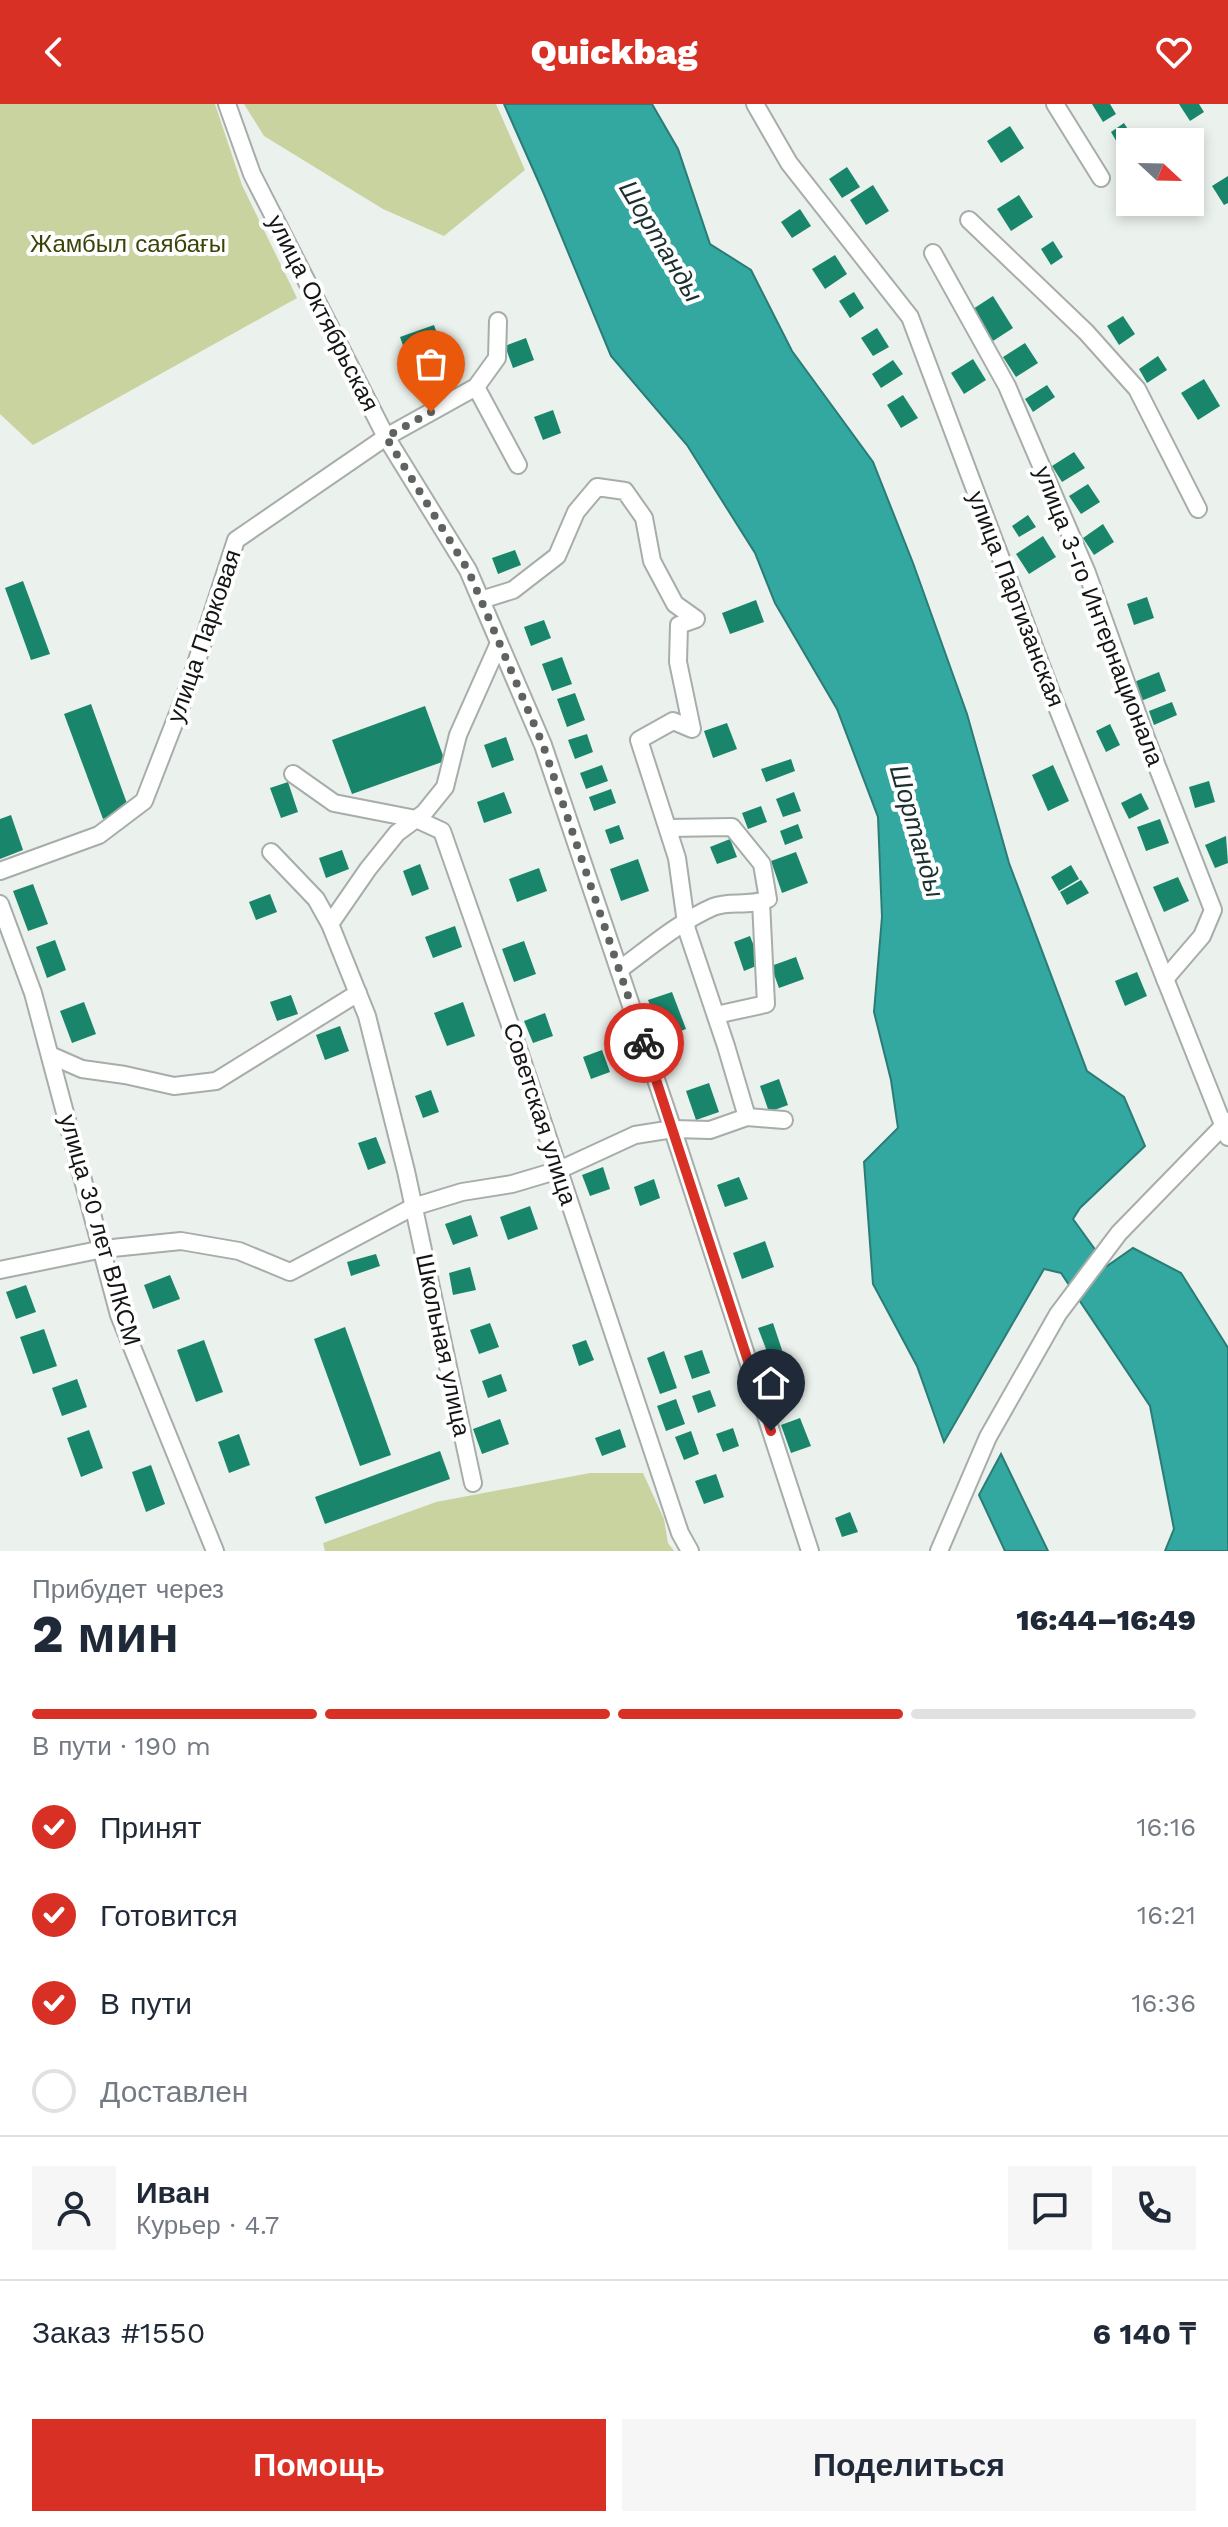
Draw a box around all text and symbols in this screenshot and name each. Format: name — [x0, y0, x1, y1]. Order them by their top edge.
icon: back — [32, 30, 76, 74]
icon: heart — [1152, 30, 1196, 74]
text: Quickbag — [530, 31, 698, 73]
north arrow — [1116, 128, 1204, 216]
map controls — [1116, 128, 1204, 216]
water label: Шортанды — [613, 175, 709, 307]
street label: улица Октябрьская — [261, 210, 385, 416]
park label: Жамбыл саябағы — [30, 230, 226, 258]
pin — [397, 330, 465, 412]
icon: bag — [409, 342, 453, 386]
street label: улица 3-го Интернационала — [1029, 462, 1169, 771]
street label: улица Партизанская — [962, 487, 1070, 711]
street label: улица Парковая — [161, 546, 247, 726]
water label: Шортанды — [884, 761, 950, 901]
courier — [604, 1003, 684, 1083]
street label: Советская улица — [497, 1019, 583, 1209]
icon: bike — [622, 1021, 666, 1065]
street label: улица 30 лет ВЛКСМ — [54, 1111, 146, 1349]
street label: Школьная улица — [410, 1251, 476, 1439]
pin — [737, 1349, 805, 1431]
icon: home — [749, 1361, 793, 1405]
text: Прибудет через — [32, 1574, 224, 1604]
text: 16:44–16:49 — [1016, 1602, 1196, 1637]
text: 2 мин — [32, 1604, 179, 1665]
text: В пути · 190 m — [32, 1731, 211, 1761]
icon: check — [32, 1805, 76, 1849]
text: Принят — [100, 1810, 202, 1845]
text: 16:16 — [1136, 1812, 1196, 1842]
icon: check — [32, 1893, 76, 1937]
text: Готовится — [100, 1898, 238, 1933]
text: 16:21 — [1137, 1900, 1196, 1930]
icon: check — [32, 1981, 76, 2025]
text: В пути — [100, 1986, 192, 2021]
text: 16:36 — [1131, 1988, 1196, 2018]
text: Доставлен — [100, 2074, 248, 2109]
button: person — [32, 2166, 116, 2250]
button: chat — [1008, 2166, 1092, 2250]
button: phone — [1112, 2166, 1196, 2250]
text: Иван — [136, 2175, 210, 2210]
text: Курьер · 4.7 — [136, 2210, 279, 2240]
text: Заказ #1550 — [32, 2315, 205, 2350]
text: 6 140 ₸ — [1093, 2316, 1196, 2351]
button: Помощь — [32, 2419, 606, 2511]
button: Поделиться — [622, 2419, 1196, 2511]

